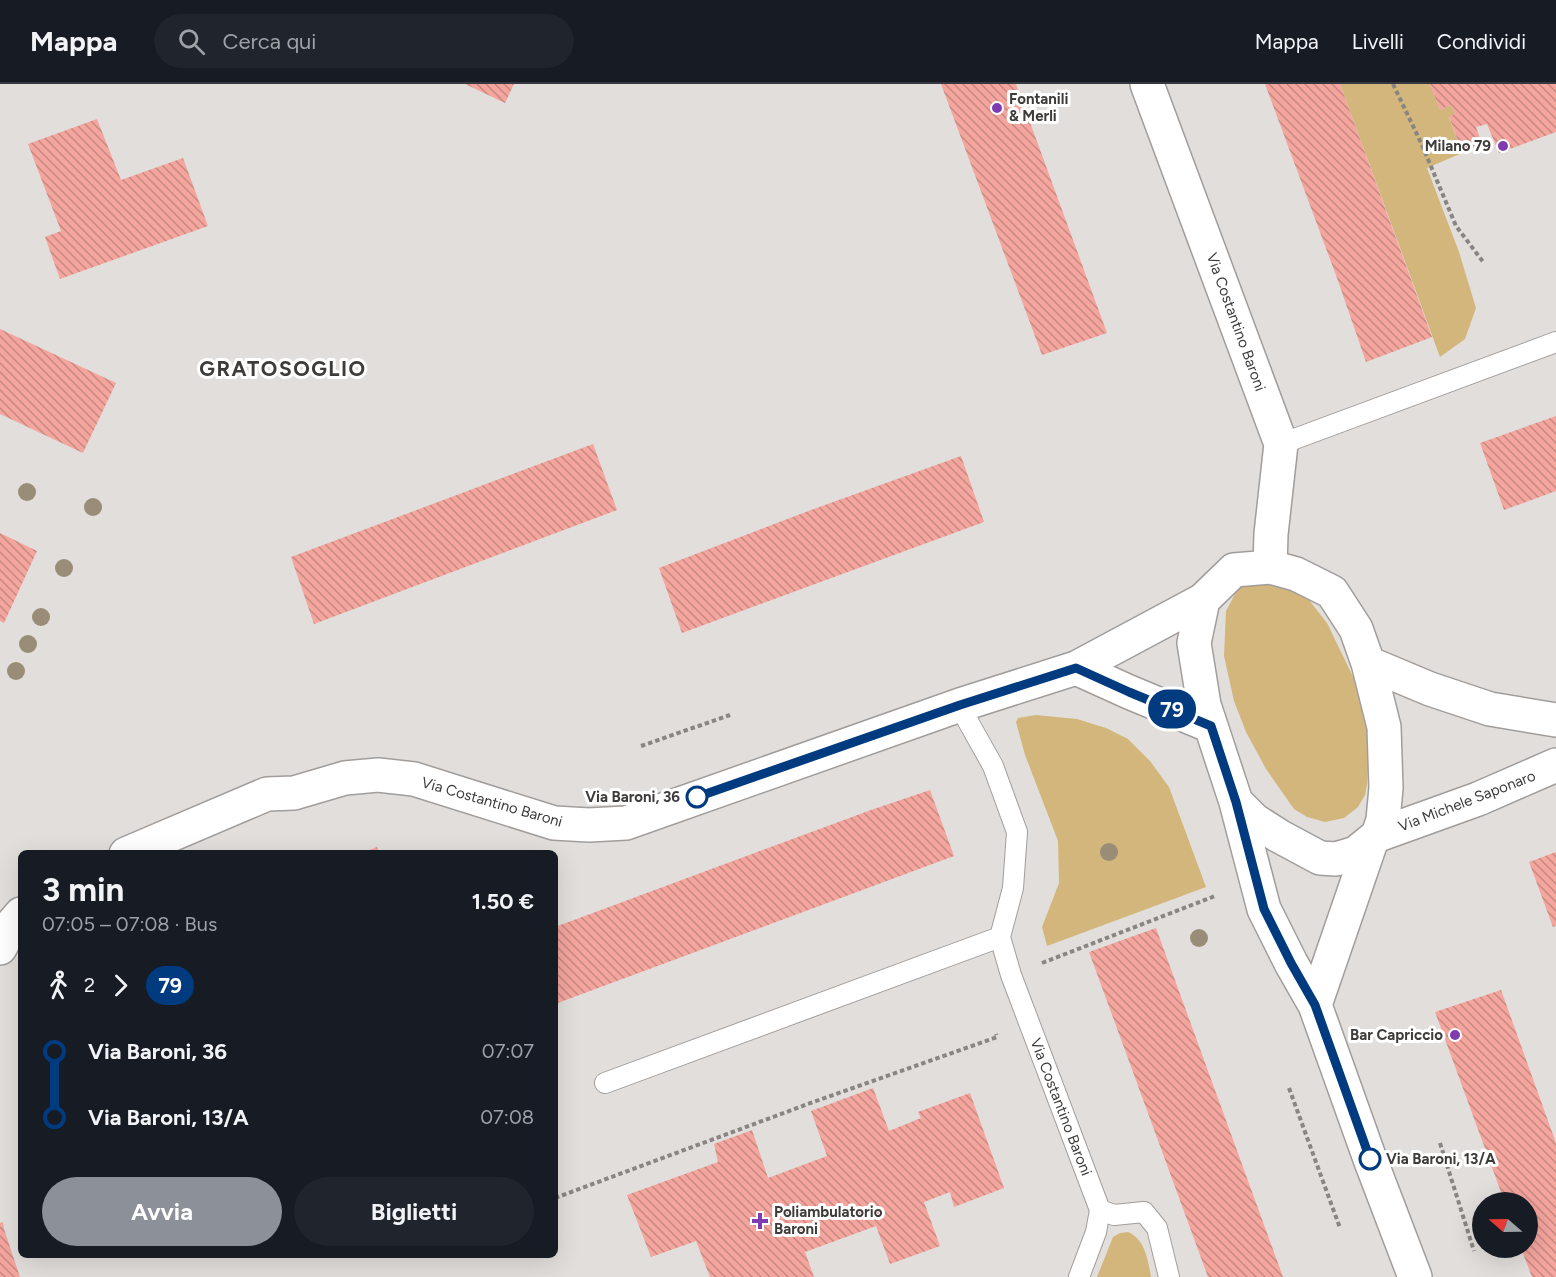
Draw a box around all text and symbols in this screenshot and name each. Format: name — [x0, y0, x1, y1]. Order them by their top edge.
search box — [154, 14, 574, 68]
text: Mappa — [30, 24, 118, 58]
icon: search — [175, 25, 208, 58]
text: Cerca qui — [223, 28, 316, 55]
text: Mappa — [1255, 29, 1319, 54]
text: Livelli — [1352, 29, 1404, 54]
text: Condividi — [1437, 29, 1526, 54]
place label: Fontanili & Merli — [1009, 90, 1068, 125]
marker: Fontanili & Merli — [990, 101, 1004, 115]
place label: Milano 79 — [1425, 137, 1491, 155]
marker: Milano 79 — [1496, 139, 1510, 153]
street label: Via Costantino Baroni — [1203, 250, 1269, 394]
district label: GRATOSOGLIO — [199, 356, 367, 381]
line badge: 79 — [1145, 690, 1199, 728]
text: 79 — [1160, 697, 1184, 722]
street label: Via Michele Saponaro — [1396, 766, 1538, 835]
street label: Via Costantino Baroni — [419, 773, 565, 831]
marker: Via Baroni, 36 — [686, 786, 708, 808]
place label: Via Baroni, 36 — [585, 788, 680, 806]
text: 3 min — [42, 870, 124, 909]
text: 1.50 € — [472, 888, 534, 915]
text: 07:05 – 07:08 · Bus — [42, 912, 217, 936]
icon: walk — [42, 969, 75, 1002]
icon: forward — [104, 969, 137, 1002]
text: 2 — [84, 973, 95, 997]
text: 79 — [158, 973, 182, 998]
place label: Bar Capriccio — [1350, 1026, 1443, 1044]
marker: Bar Capriccio — [1448, 1028, 1462, 1042]
street label: Via Costantino Baroni — [1026, 1036, 1096, 1178]
text: Via Baroni, 36 — [88, 1038, 227, 1065]
text: 07:07 — [482, 1039, 534, 1063]
text: Via Baroni, 13/A — [88, 1104, 249, 1131]
text: 07:08 — [480, 1105, 534, 1129]
marker: Via Baroni, 13/A — [1359, 1148, 1381, 1170]
place label: Via Baroni, 13/A — [1386, 1150, 1496, 1168]
button: Avvia — [42, 1177, 282, 1246]
button: Biglietti — [294, 1177, 534, 1246]
north arrow — [1472, 1192, 1538, 1258]
map controls — [1472, 1192, 1538, 1258]
place label: Poliambulatorio Baroni — [774, 1203, 883, 1238]
marker: Poliambulatorio Baroni — [751, 1212, 769, 1230]

